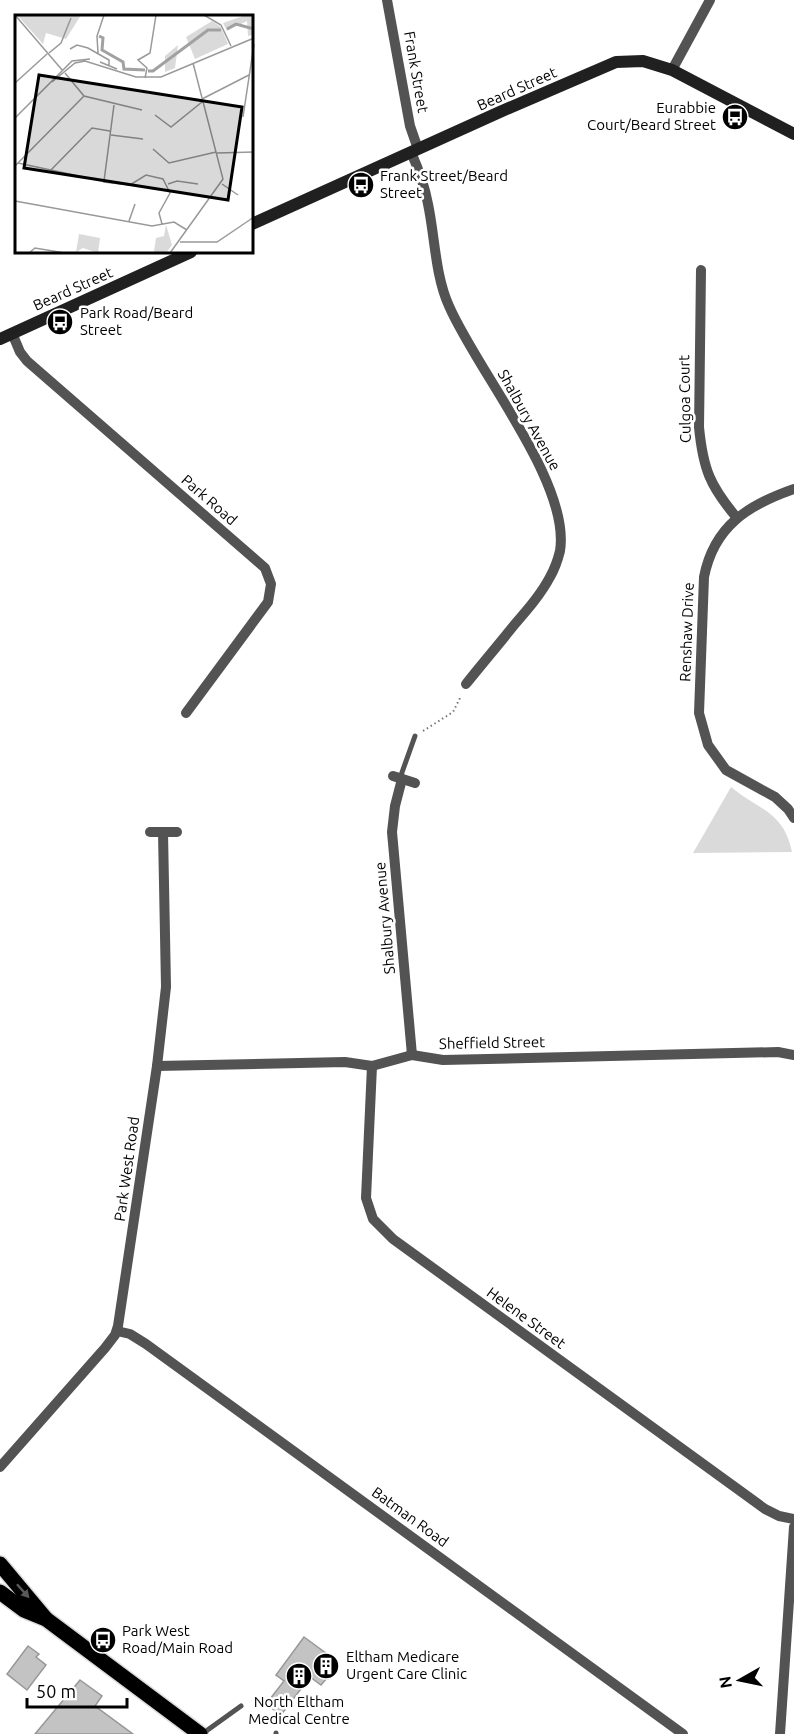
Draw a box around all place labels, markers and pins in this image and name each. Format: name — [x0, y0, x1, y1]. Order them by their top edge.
place label: Eurabbie Court/Beard Street — [587, 99, 716, 133]
bus stop icon: Eurabbie Court/Beard Street — [720, 102, 750, 132]
place label: Frank Street/Beard Street — [380, 167, 508, 201]
bus stop icon: Frank Street/Beard Street — [346, 170, 376, 200]
place label: Park Road/Beard Street — [80, 304, 193, 338]
bus stop icon: Park Road/Beard Street — [45, 307, 75, 337]
place label: Park West Road/Main Road — [122, 1622, 233, 1656]
bus stop icon: Park West Road/Main Road — [88, 1625, 118, 1655]
place label: Eltham Medicare Urgent Care Clinic — [346, 1648, 467, 1682]
building icon: Eltham Medicare Urgent Care Clinic — [311, 1651, 341, 1681]
building icon: North Eltham Medical Centre — [284, 1661, 314, 1691]
place label: North Eltham Medical Centre — [248, 1693, 350, 1727]

